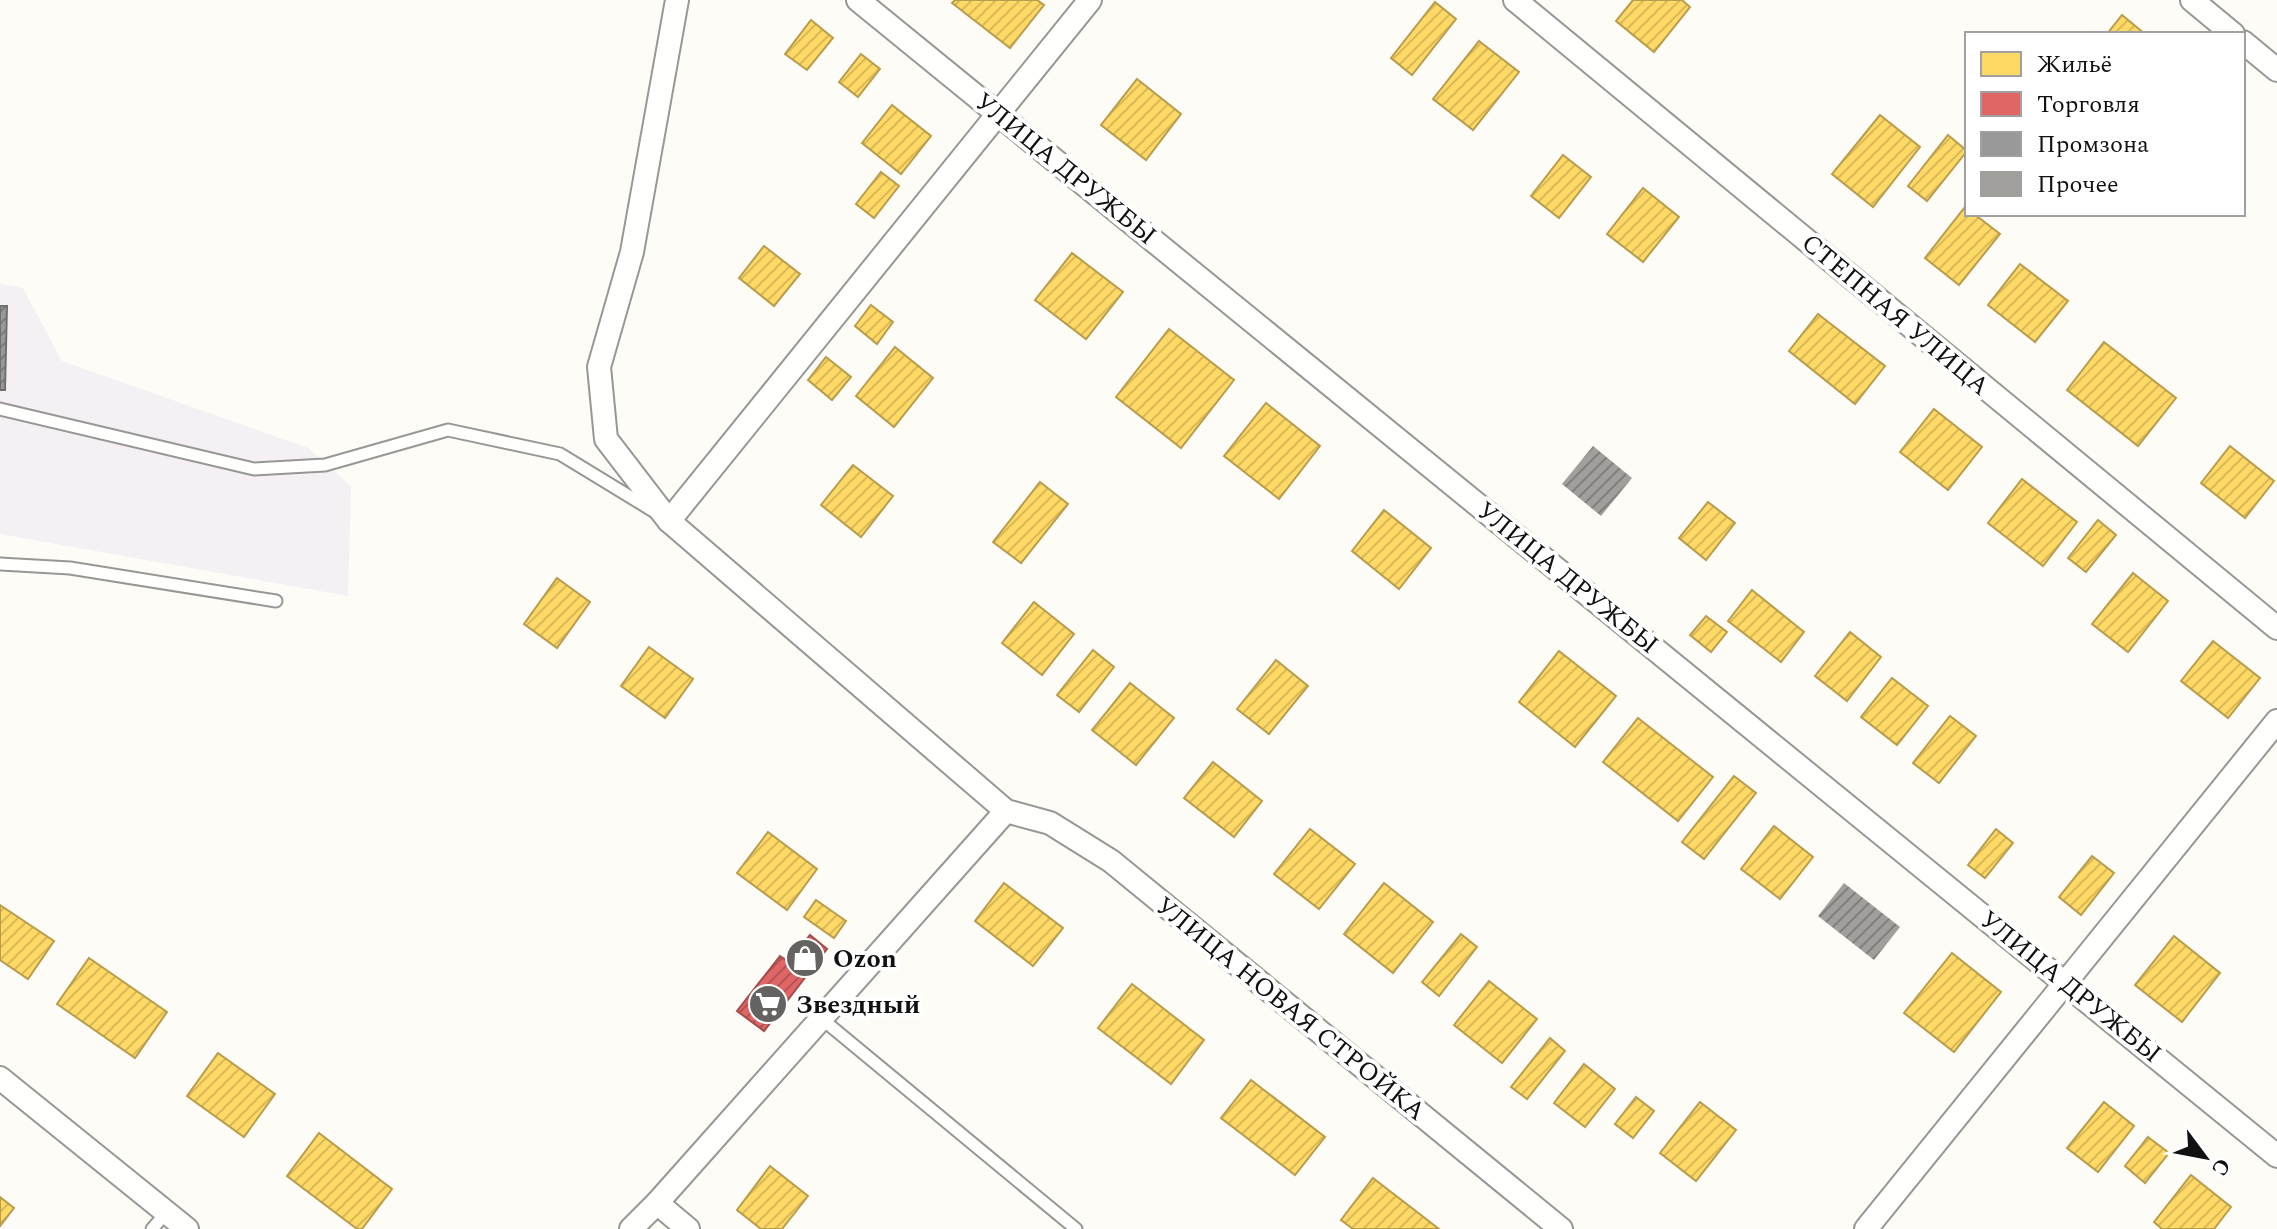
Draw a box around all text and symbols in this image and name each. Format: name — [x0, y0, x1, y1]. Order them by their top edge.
legend — [1965, 32, 2245, 216]
text: Жильё — [2037, 47, 2112, 83]
street label: УЛИЦА ДРУЖБЫ — [965, 83, 1165, 255]
text: Торговля — [2037, 87, 2140, 123]
text: Промзона — [2037, 127, 2149, 163]
text: Прочее — [2037, 167, 2119, 203]
street label: СТЕПНАЯ УЛИЦА — [1792, 224, 1998, 406]
street label: УЛИЦА ДРУЖБЫ — [1467, 492, 1667, 664]
street label: УЛИЦА НОВАЯ СТРОЙКА — [1146, 887, 1435, 1131]
street label: УЛИЦА ДРУЖБЫ — [1970, 901, 2170, 1073]
shop icon: Ozon — [784, 937, 826, 979]
place label: Ozon — [833, 939, 897, 979]
supermarket icon: Звездный — [747, 983, 789, 1025]
place label: Звездный — [796, 985, 920, 1025]
north arrow — [2165, 1117, 2245, 1197]
text: С — [2203, 1151, 2239, 1182]

